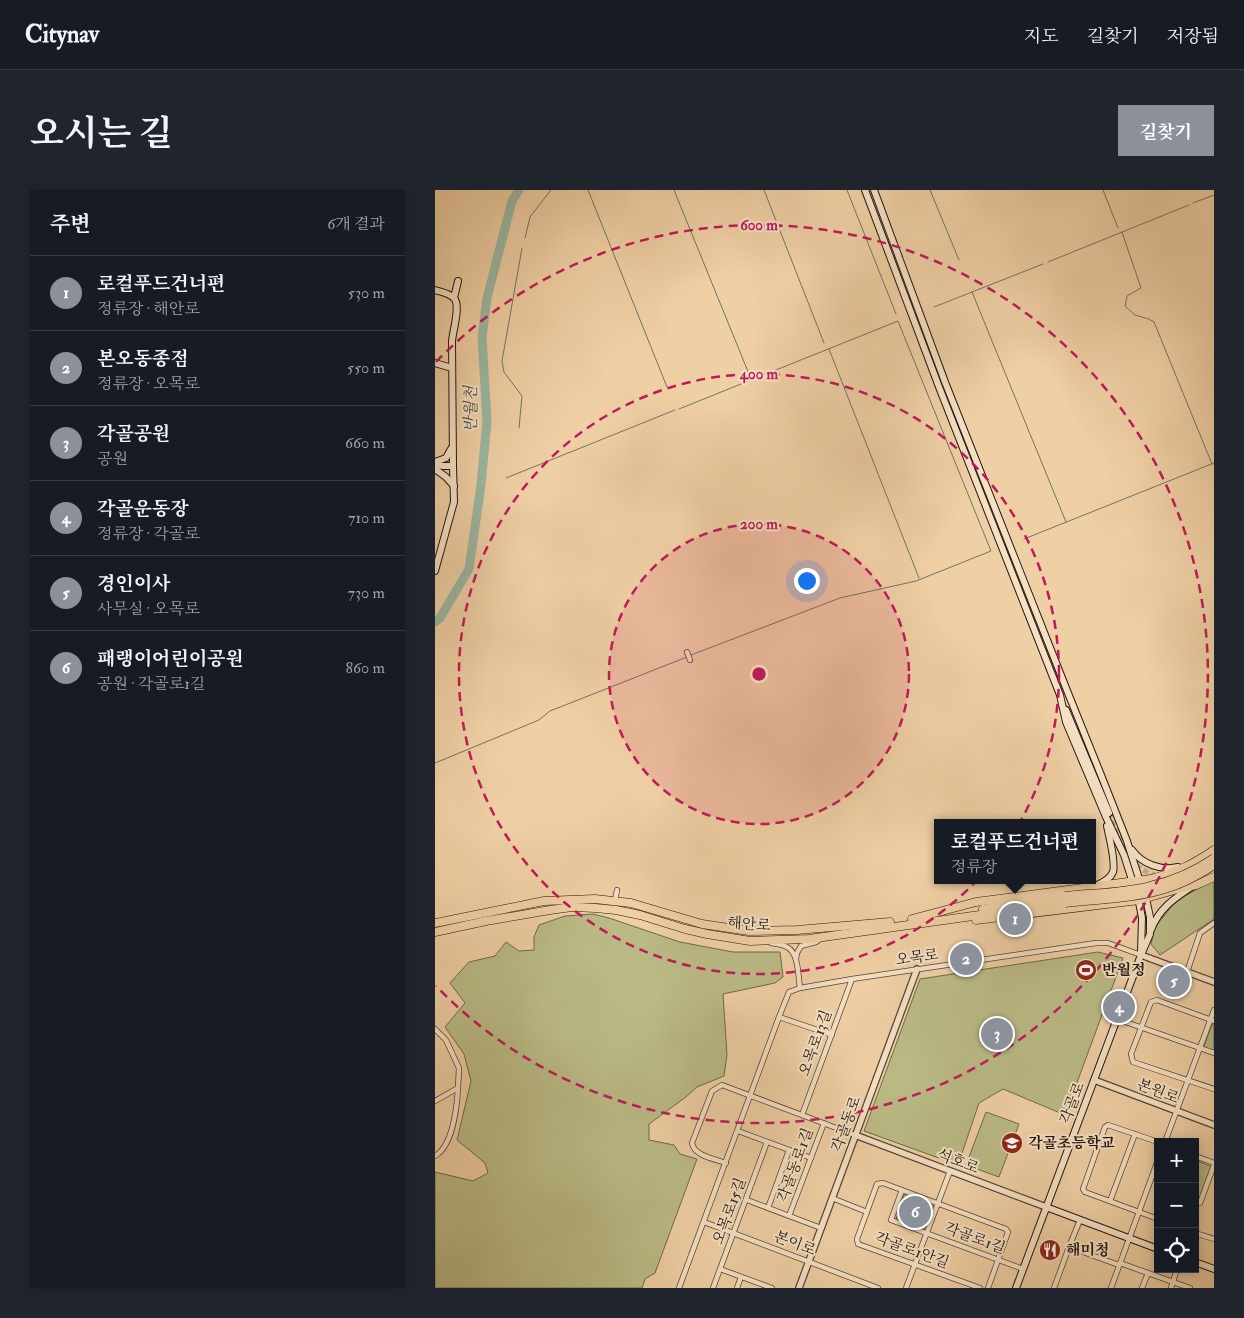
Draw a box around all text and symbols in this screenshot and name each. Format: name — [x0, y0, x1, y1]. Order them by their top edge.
text: Citynav — [25, 19, 99, 50]
text: 지도 — [1024, 25, 1059, 48]
text: 길찾기 — [1087, 25, 1139, 48]
text: 저장됨 — [1167, 25, 1219, 48]
button: 길찾기 — [1118, 105, 1214, 156]
text: 오시는 길 — [30, 112, 173, 156]
text: 주변 — [50, 211, 91, 238]
text: 6개 결과 — [327, 214, 385, 234]
text: 600 m — [740, 216, 778, 235]
text: 로컬푸드건너편 — [97, 272, 225, 296]
text: 1 — [63, 283, 69, 303]
text: 530 m — [348, 283, 385, 303]
text: 정류장 · 해안로 — [97, 299, 200, 319]
text: 본오동종점 — [97, 347, 189, 371]
text: 2 — [62, 358, 70, 378]
text: 550 m — [347, 358, 385, 378]
text: 400 m — [739, 365, 778, 384]
text: 정류장 · 오목로 — [97, 374, 200, 394]
water label: 반월천 — [461, 384, 481, 432]
text: 각골공원 — [97, 422, 170, 446]
text: 3 — [63, 433, 69, 453]
text: 660 m — [345, 433, 385, 453]
text: 공원 — [97, 449, 128, 469]
text: 각골운동장 — [97, 497, 189, 521]
text: 4 — [62, 508, 70, 528]
text: 710 m — [348, 508, 385, 528]
text: 200 m — [740, 515, 778, 534]
text: 정류장 · 각골로 — [97, 524, 200, 544]
your location — [794, 568, 820, 594]
text: 경인이사 — [97, 572, 170, 596]
text: 5 — [62, 583, 70, 603]
text: 730 m — [348, 583, 385, 603]
text: 사무실 · 오목로 — [97, 599, 200, 619]
text: 패랭이어린이공원 — [97, 647, 244, 671]
text: 6 — [62, 658, 70, 678]
text: 860 m — [345, 658, 385, 678]
centre of rings — [750, 665, 768, 683]
text: 공원 · 각골로1길 — [97, 674, 205, 694]
popup — [934, 819, 1096, 884]
text: 로컬푸드건너편 — [951, 830, 1079, 854]
text: 정류장 — [951, 857, 997, 877]
pin: 1 — [999, 900, 1031, 938]
street label: 해안로 — [727, 914, 772, 936]
pin: 2 — [950, 940, 982, 978]
street label: 오목로 — [894, 945, 940, 970]
sports icon: 반월정 — [1074, 958, 1098, 982]
place label: 반월정 — [1102, 961, 1145, 980]
pin: 5 — [1158, 962, 1190, 1000]
pin: 4 — [1103, 988, 1135, 1026]
street label: 오목로13길 — [795, 1007, 836, 1079]
pin: 3 — [981, 1015, 1013, 1053]
street label: 본원로 — [1134, 1075, 1182, 1108]
street label: 각골로 — [1056, 1079, 1089, 1127]
street label: 각골동로 — [828, 1093, 865, 1155]
street label: 각골동로1길 — [773, 1125, 818, 1205]
school or university icon: 각골초등학교 — [1000, 1131, 1024, 1155]
place label: 각골초등학교 — [1028, 1134, 1115, 1153]
map controls — [1154, 1138, 1199, 1273]
button: + — [1154, 1138, 1199, 1183]
street label: 석호로 — [934, 1145, 982, 1178]
street label: 오목로15길 — [709, 1175, 750, 1247]
button: − — [1154, 1183, 1199, 1228]
pin: 6 — [899, 1193, 931, 1231]
street label: 각골로1길 — [942, 1219, 1008, 1258]
street label: 본이로 — [771, 1227, 819, 1260]
street label: 각골로1안길 — [872, 1228, 952, 1273]
button: locate — [1154, 1228, 1199, 1273]
restaurant icon: 해미청 — [1038, 1238, 1062, 1262]
place label: 해미청 — [1066, 1241, 1109, 1260]

